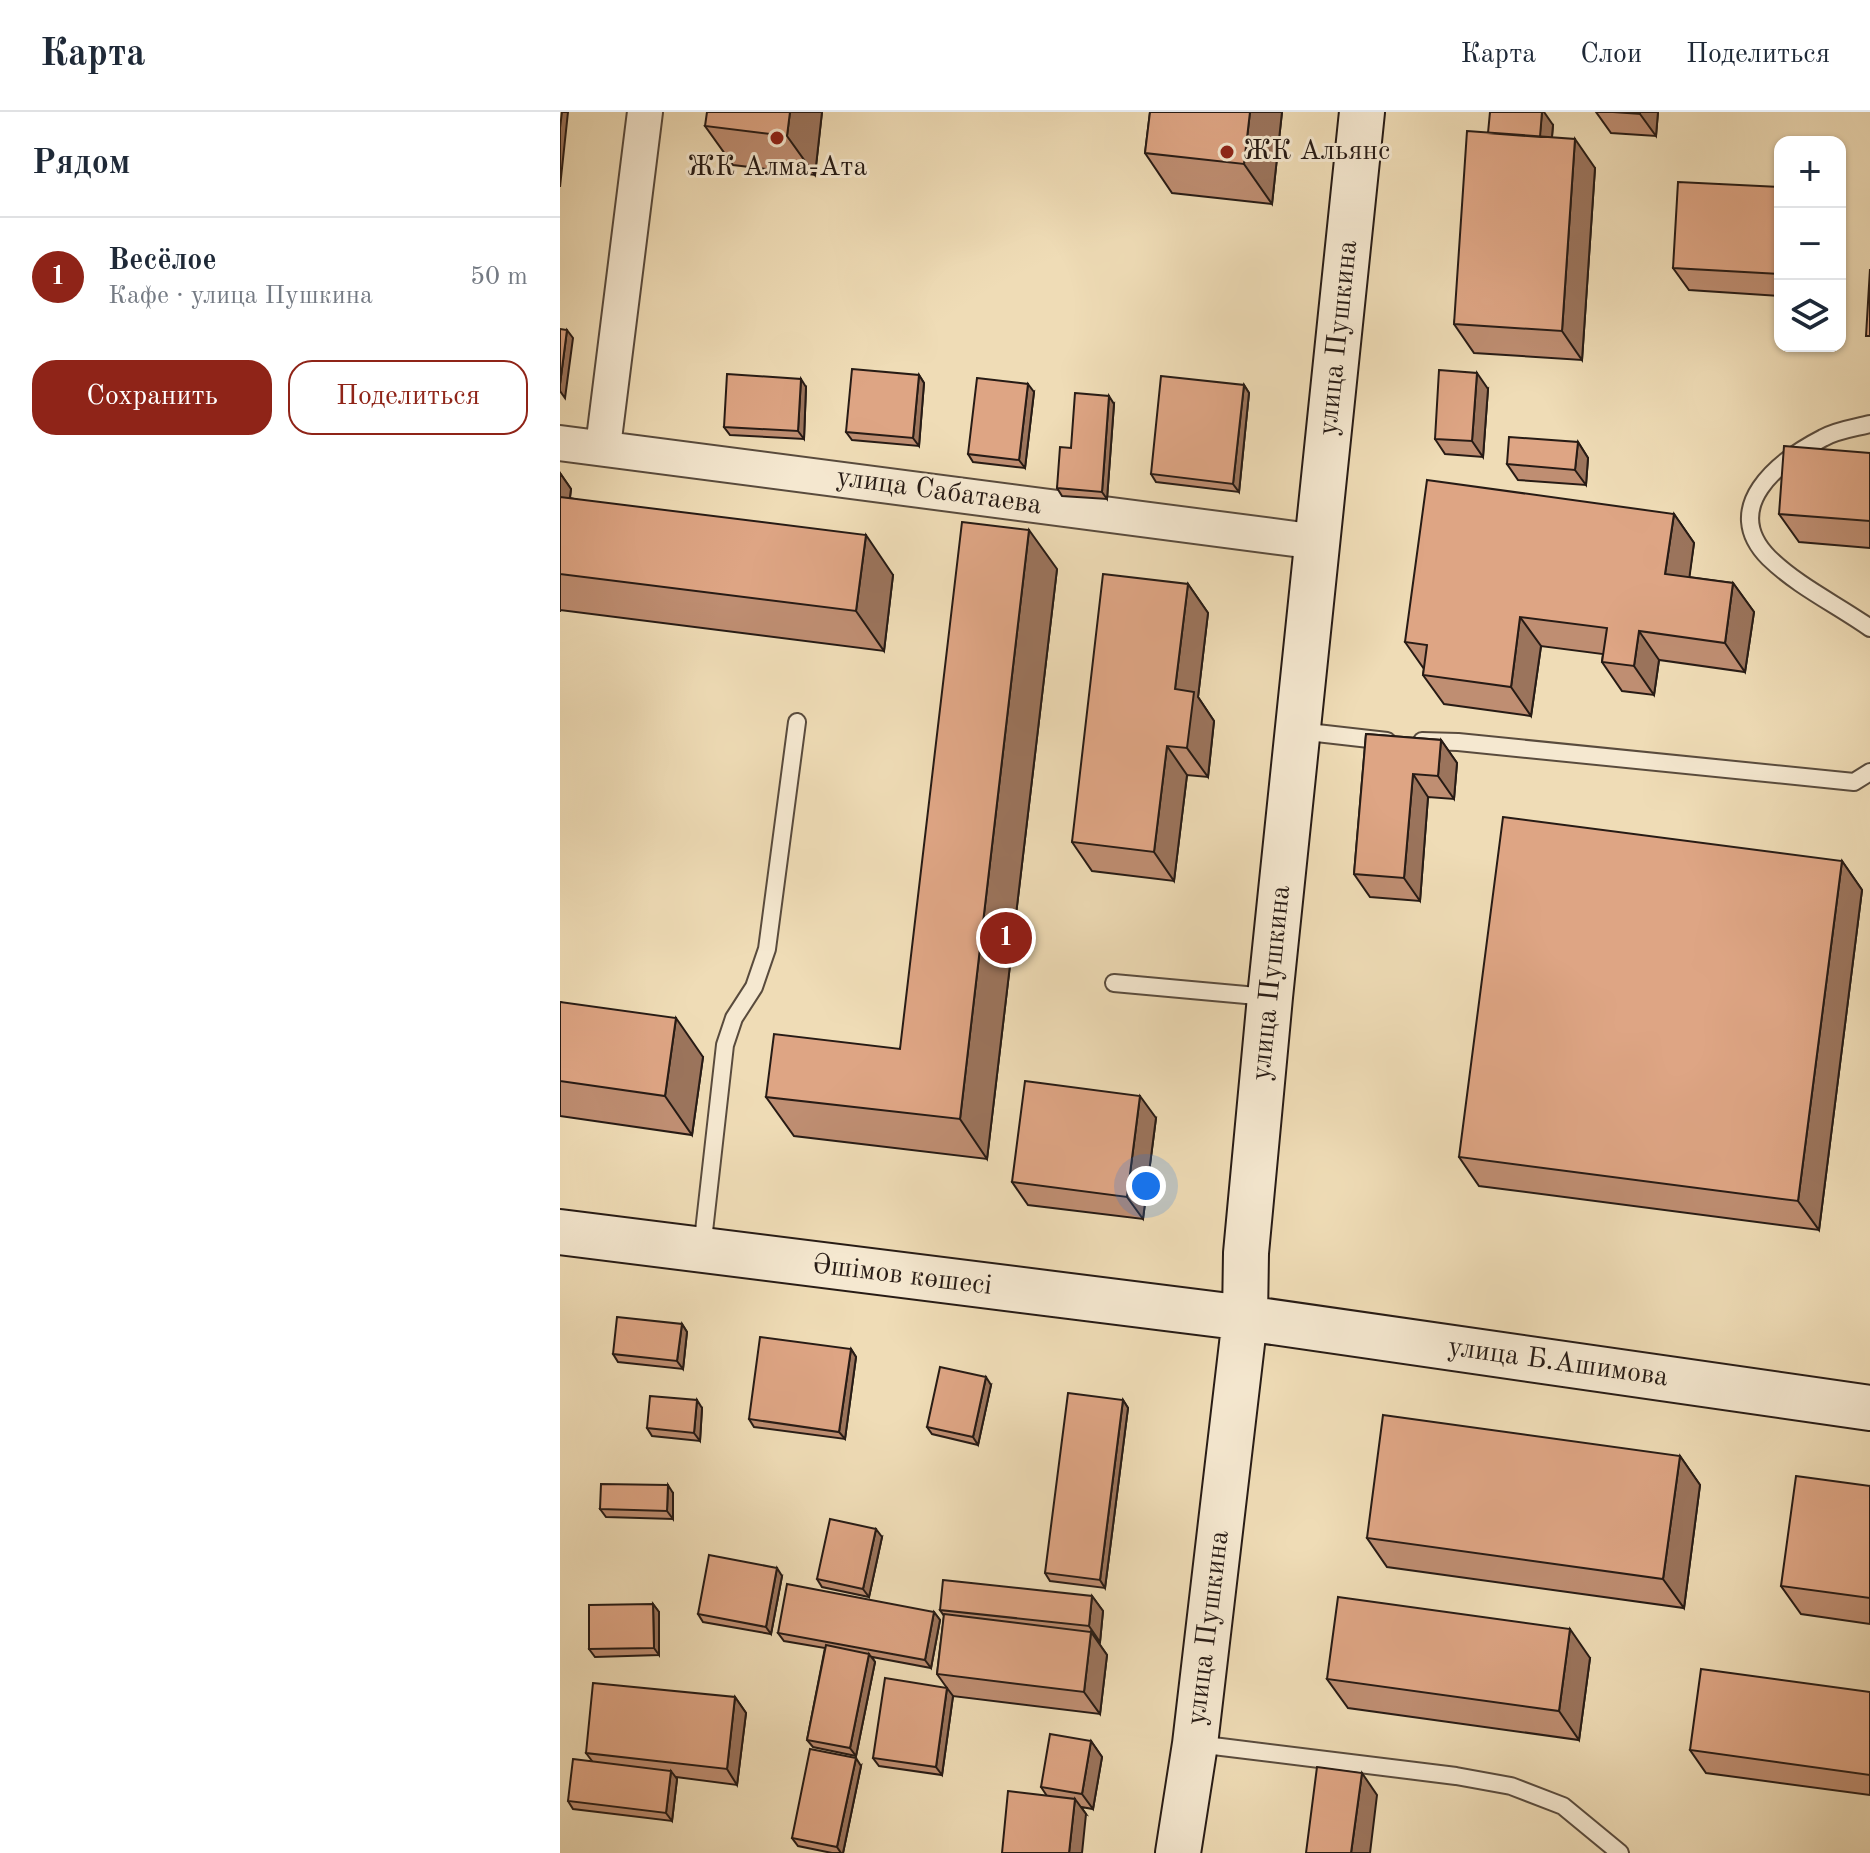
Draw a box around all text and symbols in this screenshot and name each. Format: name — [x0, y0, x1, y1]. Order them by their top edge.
text: Карта — [40, 36, 146, 74]
text: Карта — [1460, 41, 1536, 69]
text: Слои — [1580, 41, 1642, 69]
text: Поделиться — [1686, 41, 1830, 69]
marker: ЖК Алма-Ата — [768, 129, 786, 147]
map controls — [1774, 136, 1846, 352]
button: + — [1774, 136, 1846, 208]
place label: ЖК Альянс — [1243, 138, 1390, 166]
marker: ЖК Альянс — [1218, 143, 1236, 161]
text: Рядом — [32, 147, 131, 181]
place label: ЖК Алма-Ата — [687, 154, 868, 182]
button: − — [1774, 208, 1846, 280]
street label: улица Пушкина — [1315, 239, 1363, 437]
text: Весёлое — [108, 246, 217, 276]
text: 1 — [50, 264, 66, 290]
text: 50 m — [470, 264, 528, 290]
button: layers — [1774, 280, 1846, 352]
text: Кафе · улица Пушкина — [108, 283, 373, 309]
button: Сохранить — [32, 360, 272, 435]
button: Поделиться — [288, 360, 528, 435]
street label: улица Сабатаева — [835, 464, 1044, 520]
street label: улица Пушкина — [1248, 884, 1296, 1082]
pin: 1 — [980, 908, 1032, 968]
your location — [1126, 1166, 1166, 1206]
street label: Әшімов көшесі — [811, 1251, 993, 1301]
street label: улица Б.Ашимова — [1446, 1334, 1670, 1392]
street label: улица Пушкина — [1183, 1529, 1235, 1727]

